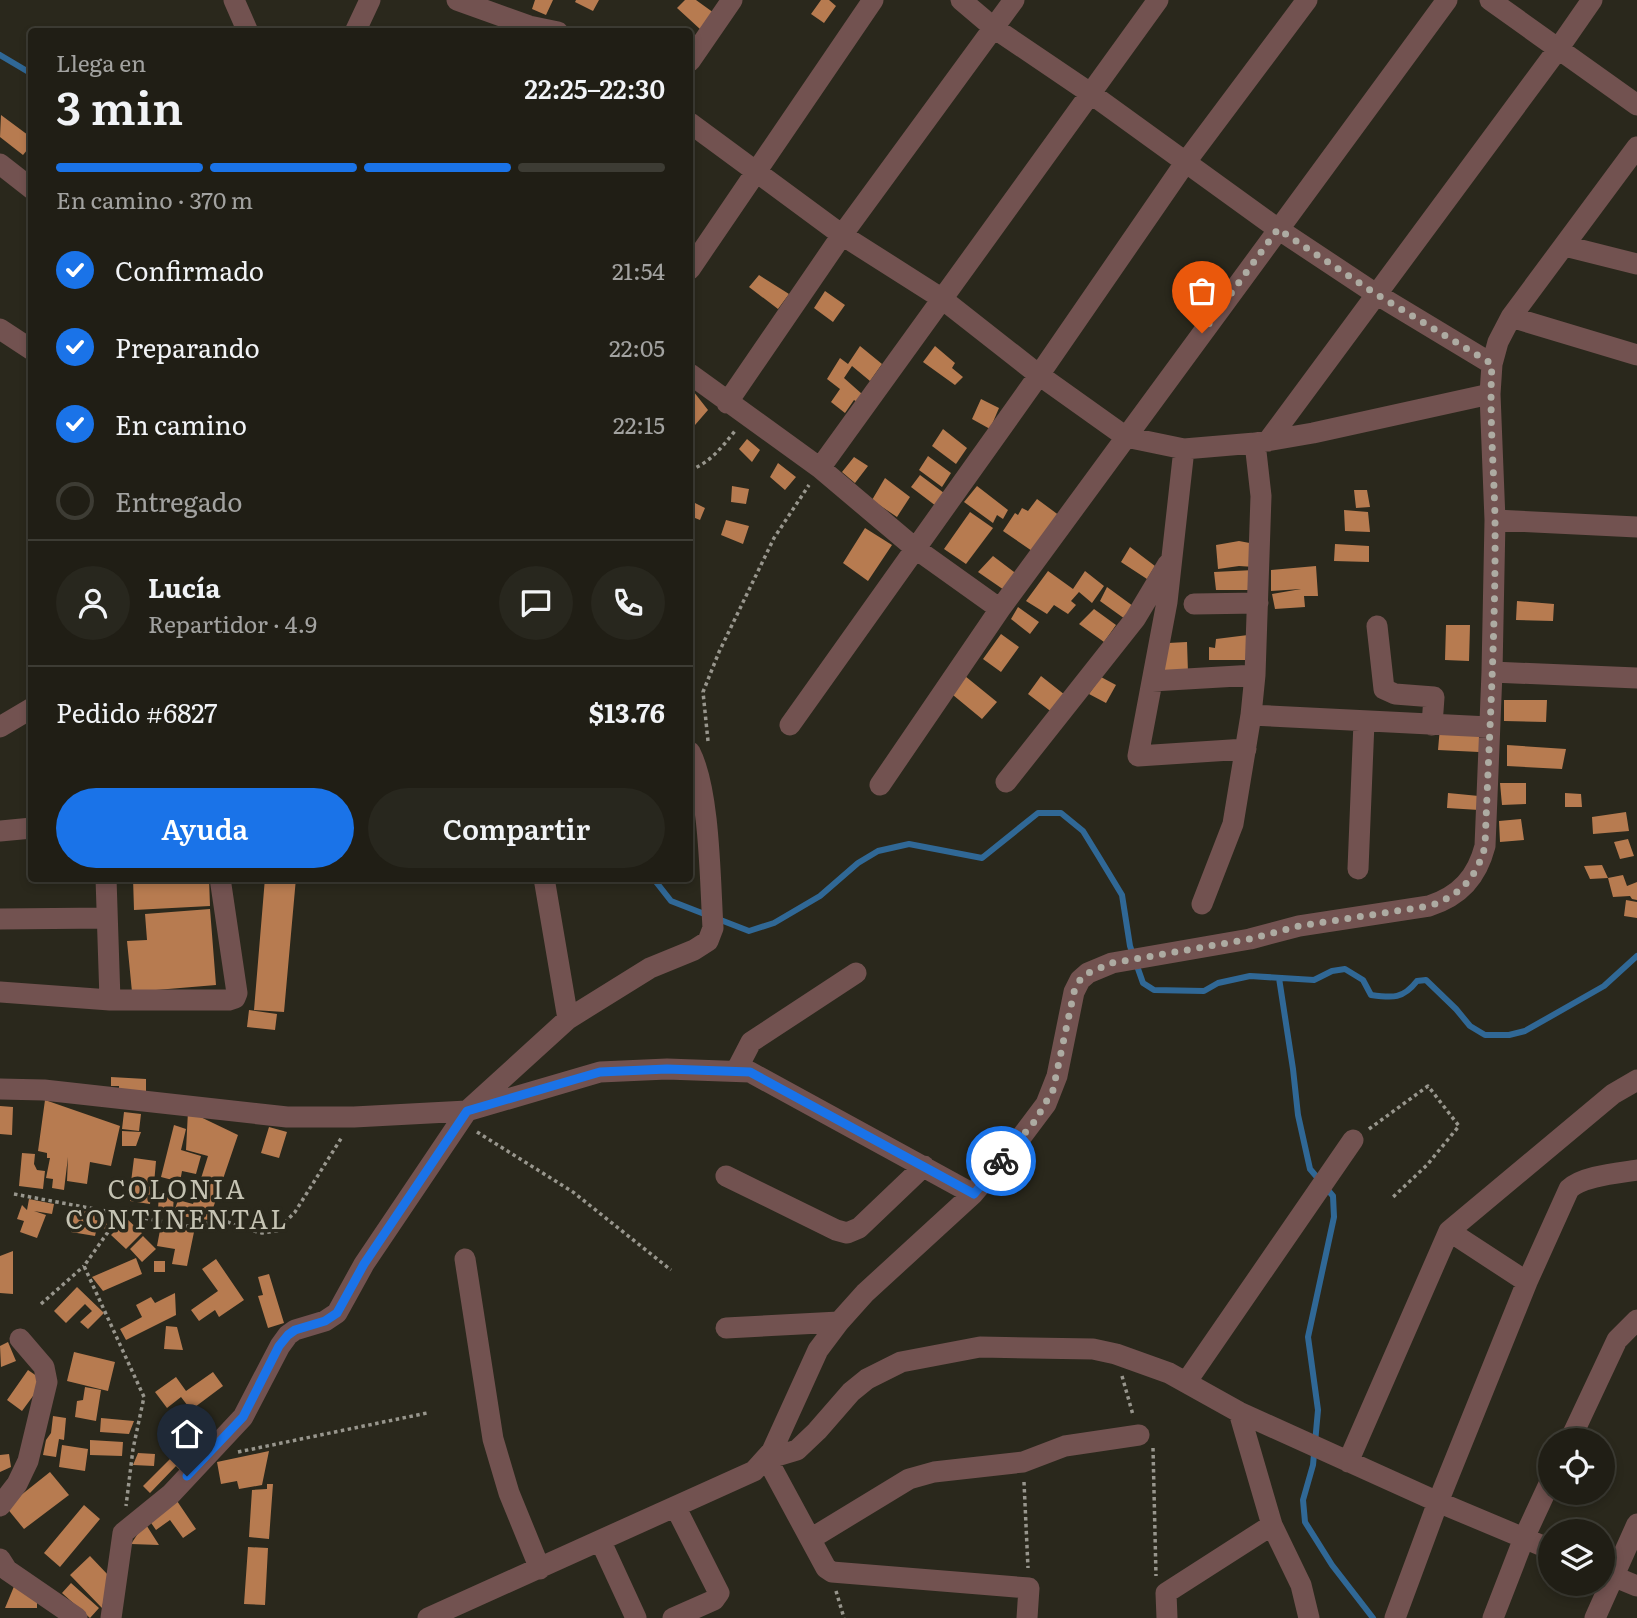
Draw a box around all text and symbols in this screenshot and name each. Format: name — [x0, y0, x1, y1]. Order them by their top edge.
text: Llega en — [56, 45, 146, 79]
text: 22:25–22:30 — [524, 68, 665, 107]
text: 3 min — [56, 71, 183, 139]
text: En camino · 370 m — [56, 182, 253, 216]
text: Confirmado — [115, 250, 264, 289]
icon: check — [56, 251, 94, 289]
text: 21:54 — [612, 253, 665, 287]
pin — [1172, 261, 1232, 333]
icon: bag — [1183, 272, 1221, 310]
text: Preparando — [115, 327, 260, 366]
icon: check — [56, 328, 94, 366]
text: 22:05 — [609, 330, 665, 364]
text: En camino — [115, 404, 247, 443]
icon: check — [56, 405, 94, 443]
text: 22:15 — [613, 407, 665, 441]
text: Entregado — [115, 481, 242, 520]
button: person — [56, 566, 130, 640]
button: chat — [499, 566, 573, 640]
button: phone — [591, 566, 665, 640]
text: Lucía — [148, 567, 221, 606]
text: Repartidor · 4.9 — [148, 606, 317, 640]
text: Pedido #6827 — [56, 692, 217, 731]
text: $13.76 — [589, 692, 665, 731]
button: Ayuda — [56, 788, 354, 868]
button: Compartir — [368, 788, 665, 868]
courier — [966, 1126, 1036, 1196]
icon: bike — [982, 1142, 1020, 1180]
district label: COLONIA CONTINENTAL — [65, 1168, 289, 1237]
pin — [157, 1404, 217, 1476]
icon: home — [168, 1415, 206, 1453]
map controls — [1538, 1428, 1615, 1596]
button: locate — [1538, 1428, 1615, 1505]
button: layers — [1538, 1519, 1615, 1596]

